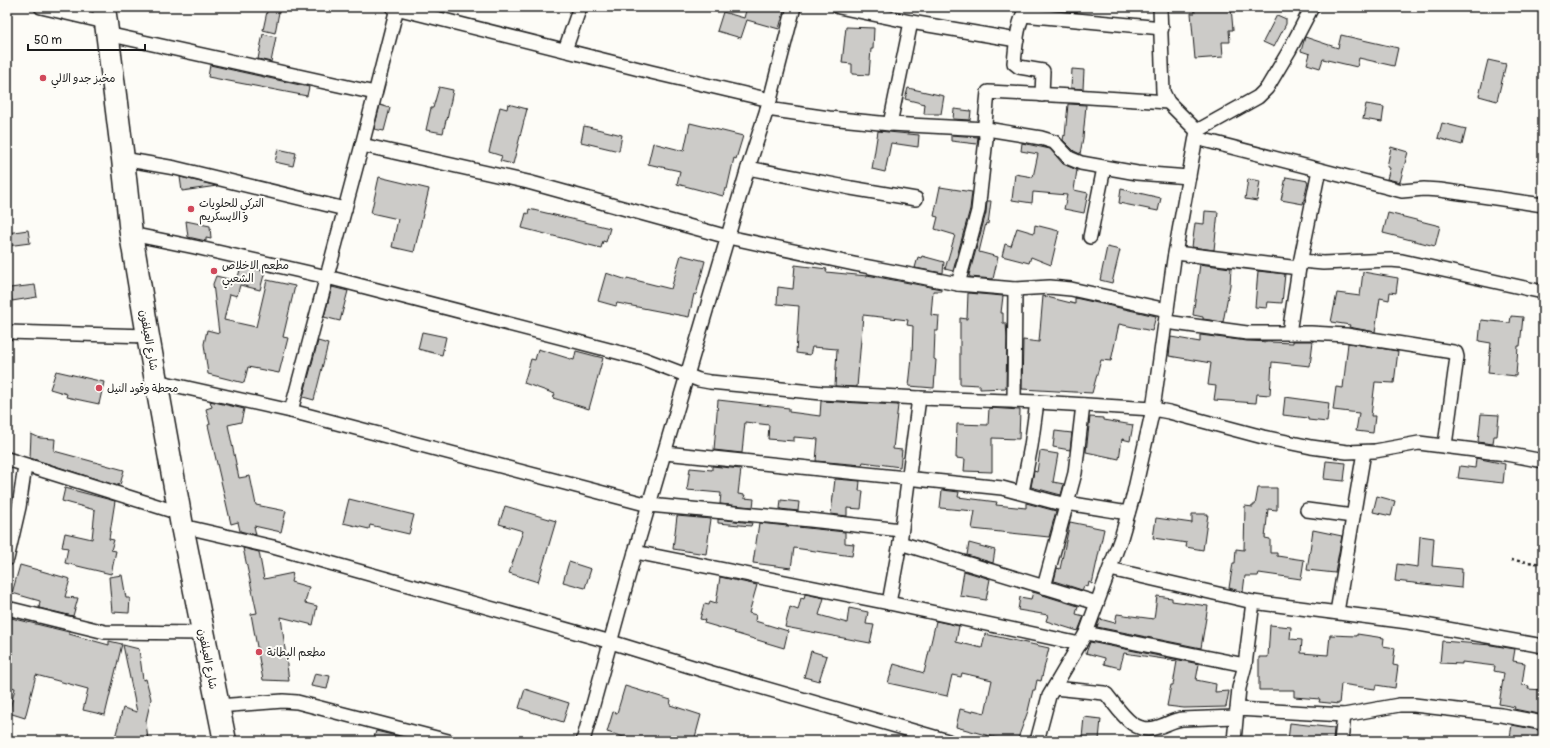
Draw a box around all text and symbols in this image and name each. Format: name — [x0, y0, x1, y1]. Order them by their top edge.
scale bar — [28, 26, 145, 52]
text: 50 m — [34, 33, 62, 48]
place label: مخبز جدو الالي — [51, 72, 115, 89]
marker: مخبز جدو الالي — [38, 73, 48, 83]
place label: التركي للحلويات و الايسكريم — [199, 197, 264, 225]
marker: التركي للحلويات و الايسكريم — [186, 204, 196, 214]
place label: مطعم الاخلاص الشعبي — [222, 259, 289, 289]
marker: مطعم الاخلاص الشعبي — [209, 266, 219, 276]
street label: شارع العيلفون — [135, 309, 160, 372]
place label: محطة وقود النيل — [107, 382, 178, 396]
marker: محطة وقود النيل — [94, 383, 104, 393]
street label: شارع العيلفون — [193, 628, 220, 691]
place label: مطعم البطانة — [267, 646, 326, 661]
marker: مطعم البطانة — [254, 647, 264, 657]

